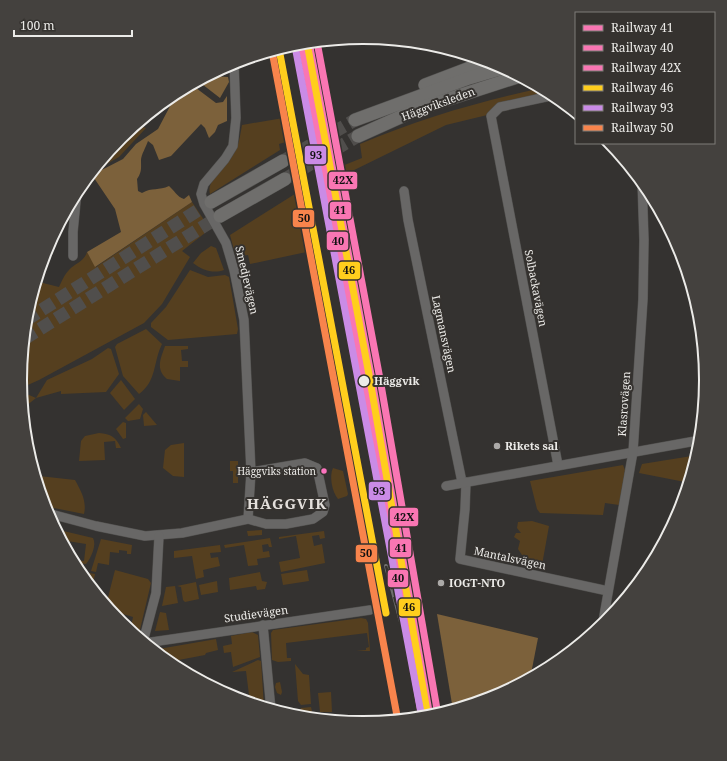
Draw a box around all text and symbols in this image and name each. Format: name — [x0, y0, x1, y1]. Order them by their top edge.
scale bar — [14, 12, 132, 38]
legend — [575, 12, 715, 144]
text: 100 m — [20, 17, 55, 34]
text: Railway 41 — [611, 19, 673, 36]
text: Railway 40 — [611, 39, 674, 56]
text: Railway 42X — [611, 59, 681, 76]
text: Railway 46 — [611, 79, 674, 96]
street label: Häggviksleden — [399, 83, 477, 124]
text: Railway 93 — [611, 99, 674, 116]
text: Railway 50 — [611, 119, 674, 136]
line badge: 93 — [304, 145, 327, 165]
text: 93 — [310, 147, 322, 162]
line badge: 42X — [328, 171, 358, 190]
text: 42X — [333, 172, 353, 187]
line badge: 41 — [329, 201, 352, 220]
text: 41 — [334, 202, 346, 217]
line badge: 50 — [292, 209, 315, 228]
text: 50 — [298, 210, 310, 225]
line badge: 40 — [326, 231, 349, 251]
text: 40 — [332, 233, 344, 248]
street label: Smedjevägen — [232, 244, 263, 316]
street label: Solbackavägen — [522, 248, 551, 328]
line badge: 46 — [338, 261, 361, 280]
text: 46 — [343, 262, 355, 277]
street label: Lagmansvägen — [429, 294, 460, 374]
street label: Klasrovägen — [614, 371, 633, 437]
place label: Häggvik — [374, 373, 419, 388]
marker: Häggvik — [357, 374, 371, 388]
place label: Rikets sal — [505, 438, 558, 453]
marker: Rikets sal — [492, 441, 502, 451]
place label: Häggviks station — [237, 464, 317, 478]
marker: Häggviks station — [319, 466, 329, 476]
line badge: 93 — [368, 481, 391, 501]
text: 93 — [373, 483, 385, 498]
district label: HÄGGVIK — [247, 493, 327, 513]
line badge: 42X — [389, 507, 419, 527]
text: 42X — [394, 509, 414, 524]
line badge: 41 — [389, 538, 412, 558]
text: 41 — [395, 540, 407, 555]
street label: Mantalsvägen — [473, 543, 548, 572]
line badge: 50 — [355, 544, 378, 563]
text: 50 — [360, 545, 372, 560]
line badge: 40 — [387, 569, 409, 588]
text: 40 — [392, 570, 404, 585]
place label: IOGT-NTO — [449, 575, 506, 590]
marker: IOGT-NTO — [436, 578, 446, 588]
line badge: 46 — [398, 598, 421, 617]
text: 46 — [403, 599, 415, 614]
street label: Studievägen — [223, 602, 289, 625]

